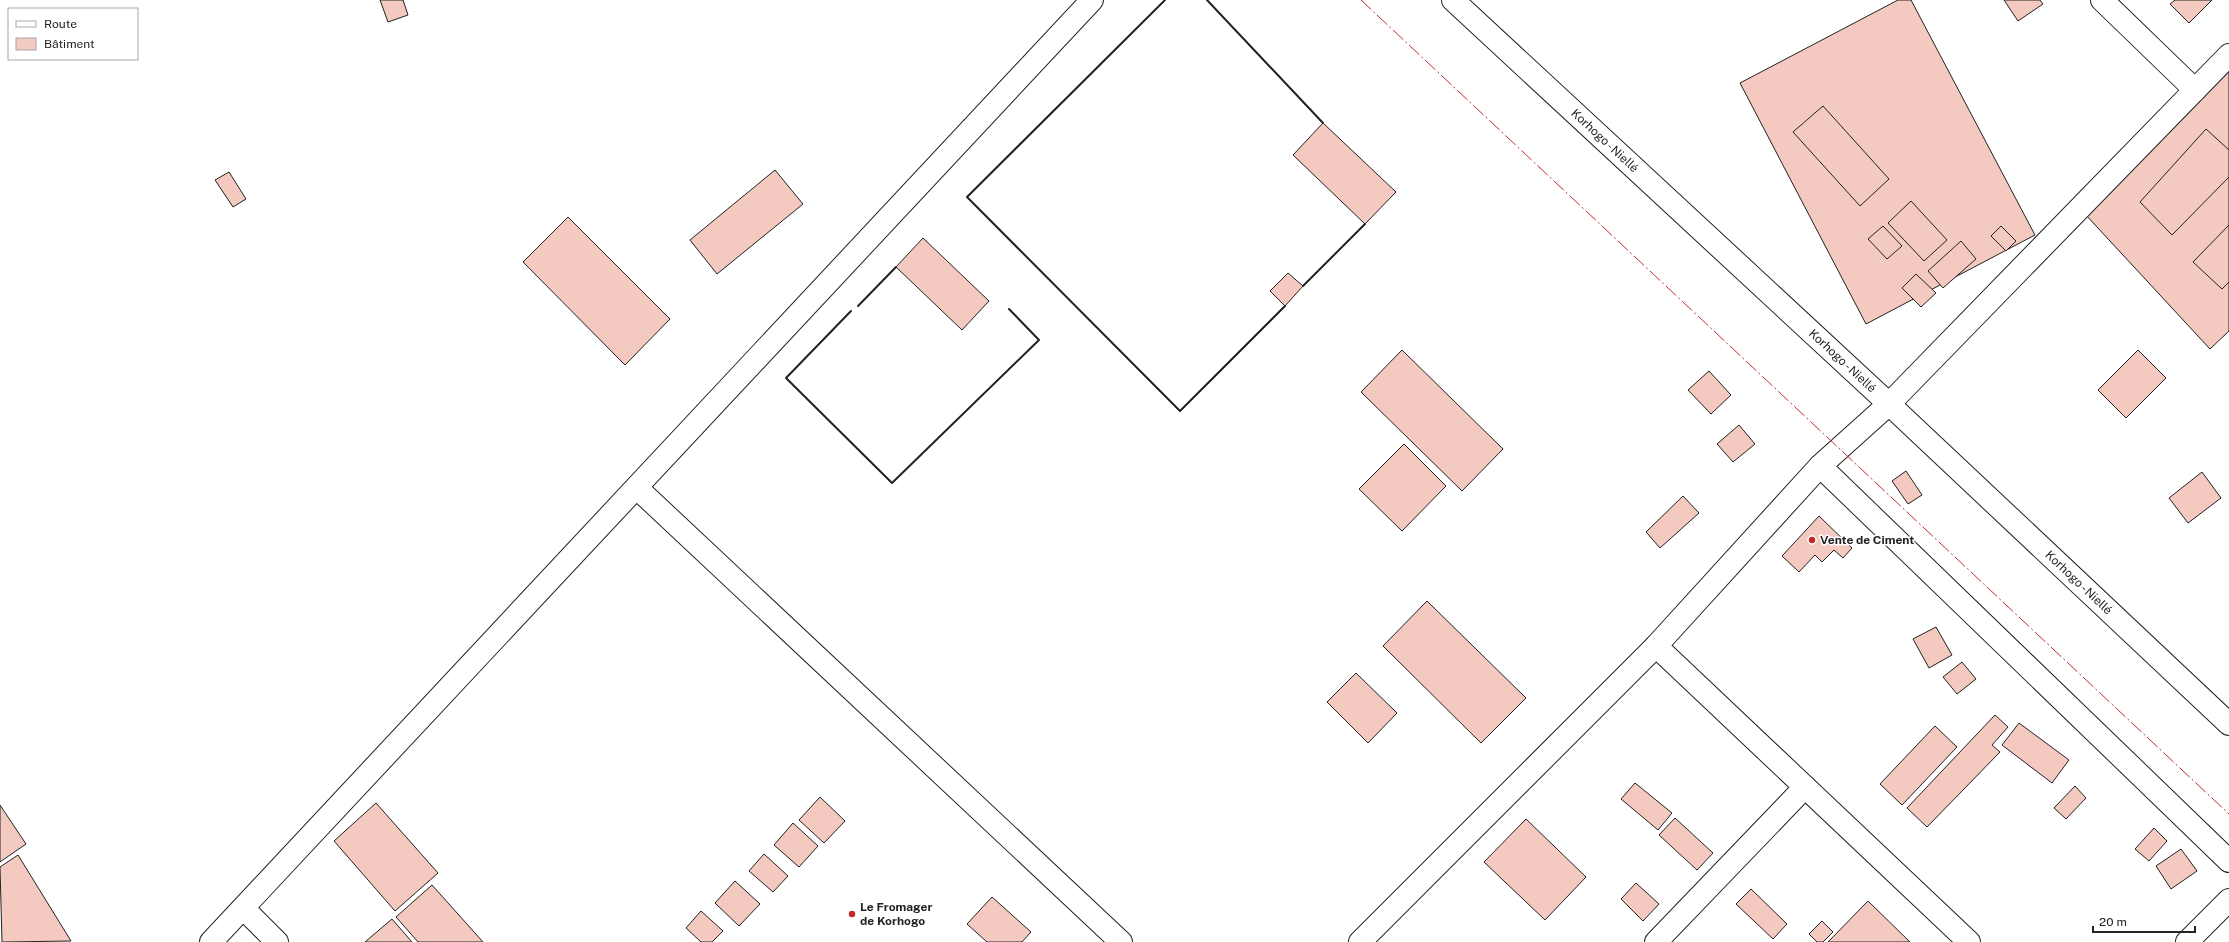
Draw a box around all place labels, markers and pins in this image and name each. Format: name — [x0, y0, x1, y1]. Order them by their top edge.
place label: Vente de Ciment — [1820, 533, 1914, 547]
marker: Vente de Ciment — [1807, 535, 1817, 545]
place label: Le Fromager de Korhogo — [860, 900, 932, 928]
marker: Le Fromager de Korhogo — [847, 909, 857, 919]

